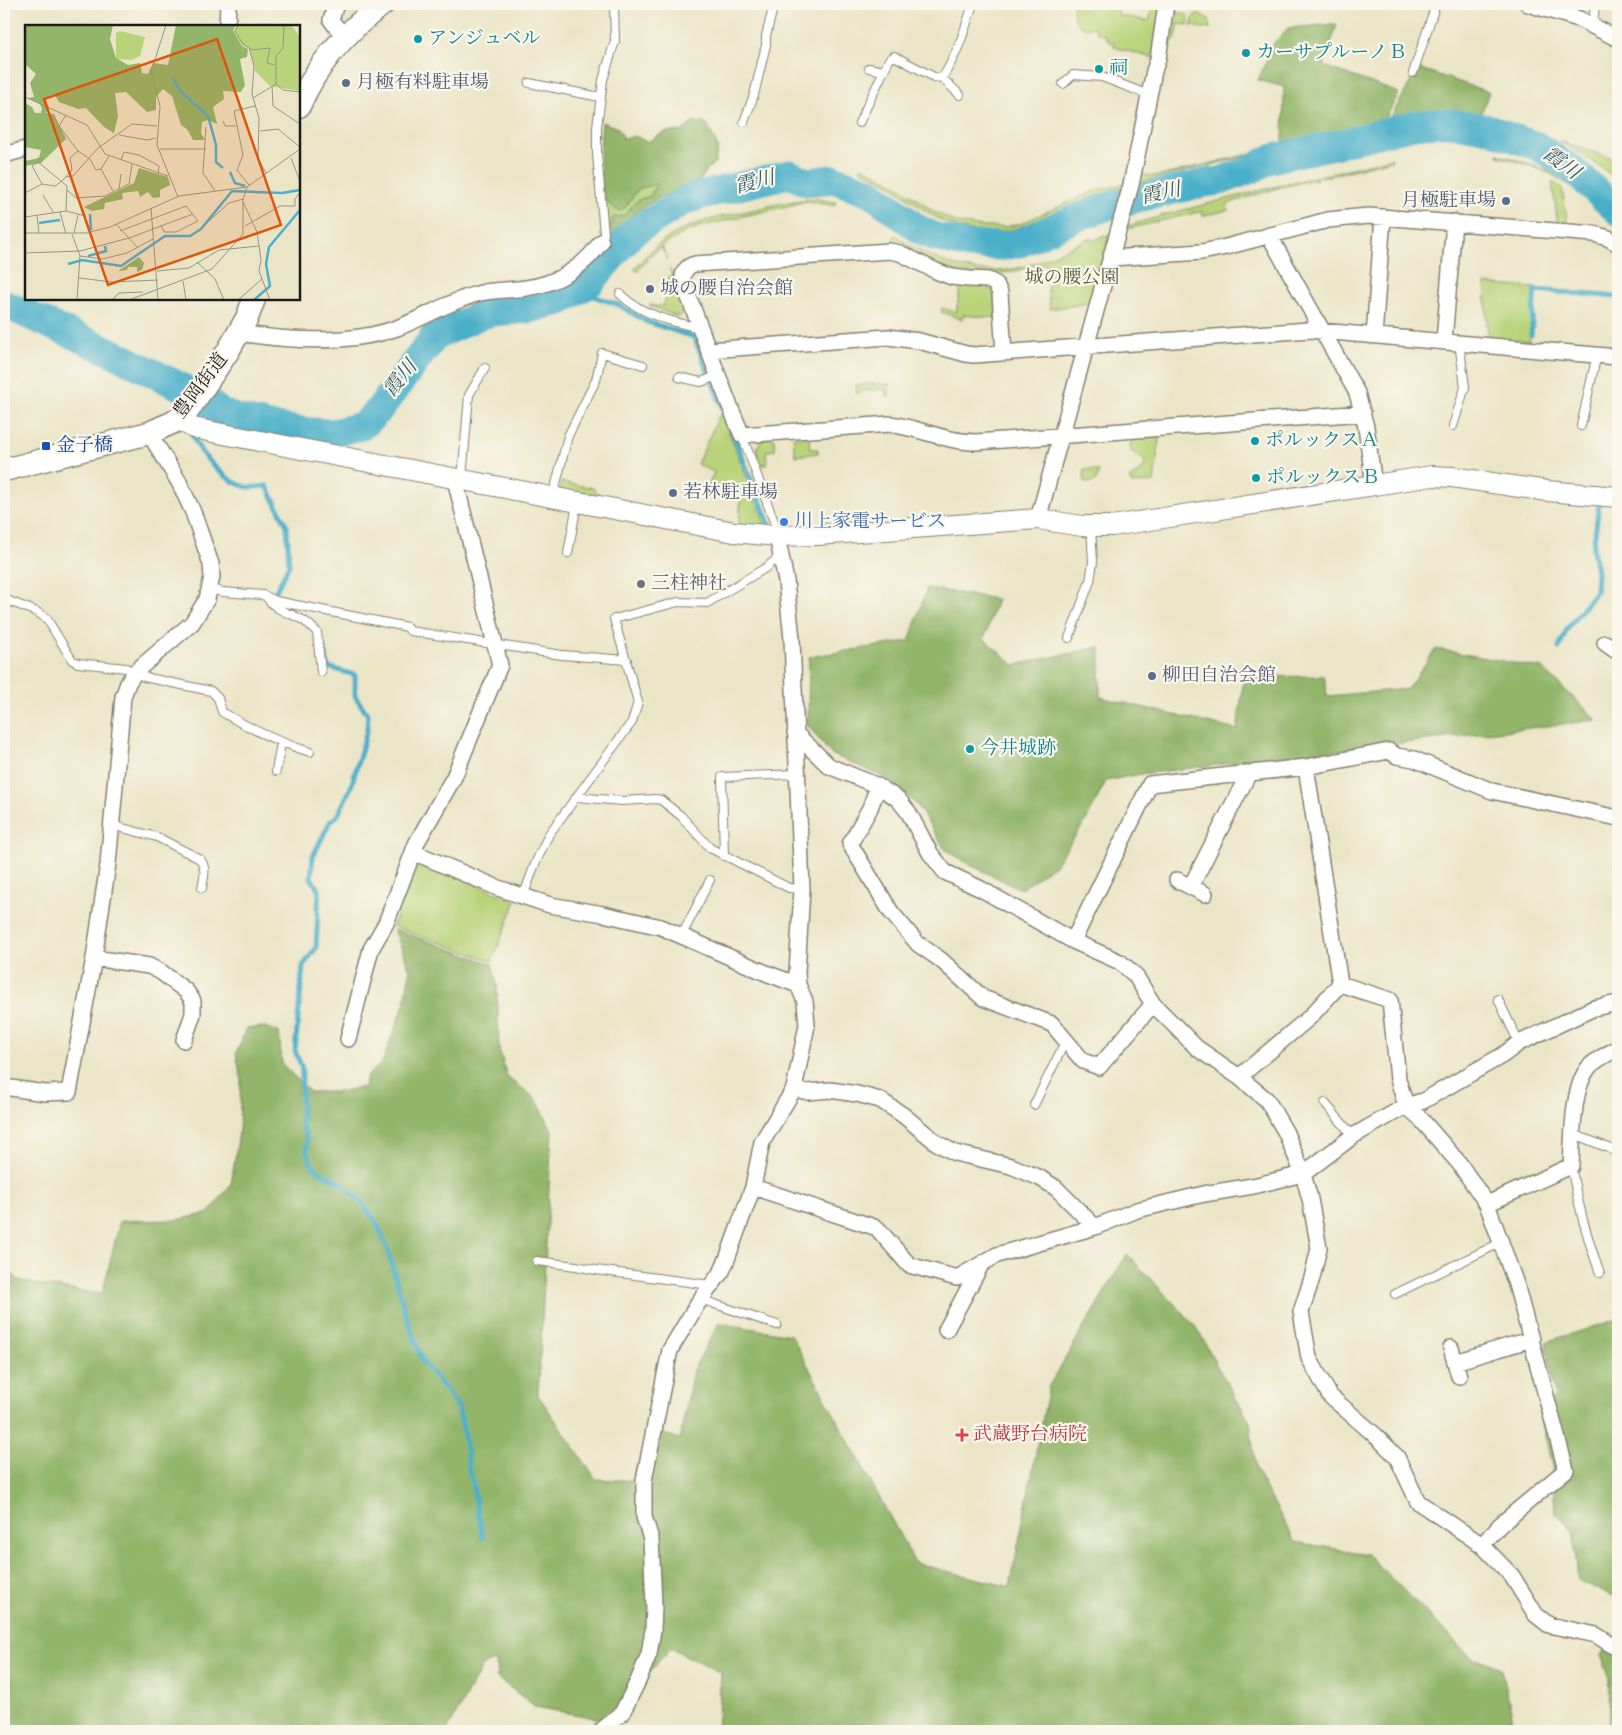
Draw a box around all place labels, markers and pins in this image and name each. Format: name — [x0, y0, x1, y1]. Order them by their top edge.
place label: アンジュベル — [428, 26, 540, 52]
marker: アンジュベル — [412, 33, 424, 45]
place label: カーサプルーノＢ — [1256, 40, 1407, 66]
marker: カーサプルーノＢ — [1240, 47, 1252, 59]
place label: 祠 — [1109, 56, 1128, 82]
marker: 祠 — [1093, 63, 1105, 75]
place label: 月極有料駐車場 — [356, 70, 489, 96]
marker: 月極有料駐車場 — [340, 77, 352, 89]
place label: 月極駐車場 — [1401, 188, 1496, 214]
marker: 月極駐車場 — [1500, 195, 1512, 207]
place label: 城の腰自治会館 — [660, 276, 793, 302]
marker: 城の腰自治会館 — [644, 283, 656, 295]
place label: ポルックスＡ — [1265, 428, 1379, 454]
place label: 金子橋 — [56, 433, 113, 459]
marker: ポルックスＡ — [1249, 435, 1261, 447]
marker: 金子橋 — [40, 440, 52, 452]
place label: ポルックスＢ — [1266, 465, 1380, 491]
marker: ポルックスＢ — [1250, 472, 1262, 484]
place label: 若林駐車場 — [683, 480, 778, 506]
marker: 若林駐車場 — [667, 487, 679, 499]
place label: 川上家電サービス — [794, 509, 946, 535]
marker: 川上家電サービス — [778, 516, 790, 528]
place label: 三柱神社 — [651, 571, 727, 597]
marker: 三柱神社 — [635, 578, 647, 590]
place label: 柳田自治会館 — [1162, 663, 1276, 689]
marker: 柳田自治会館 — [1146, 670, 1158, 682]
place label: 今井城跡 — [980, 736, 1056, 762]
marker: 今井城跡 — [964, 743, 976, 755]
place label: 武蔵野台病院 — [973, 1422, 1087, 1448]
marker: 武蔵野台病院 — [955, 1428, 969, 1442]

